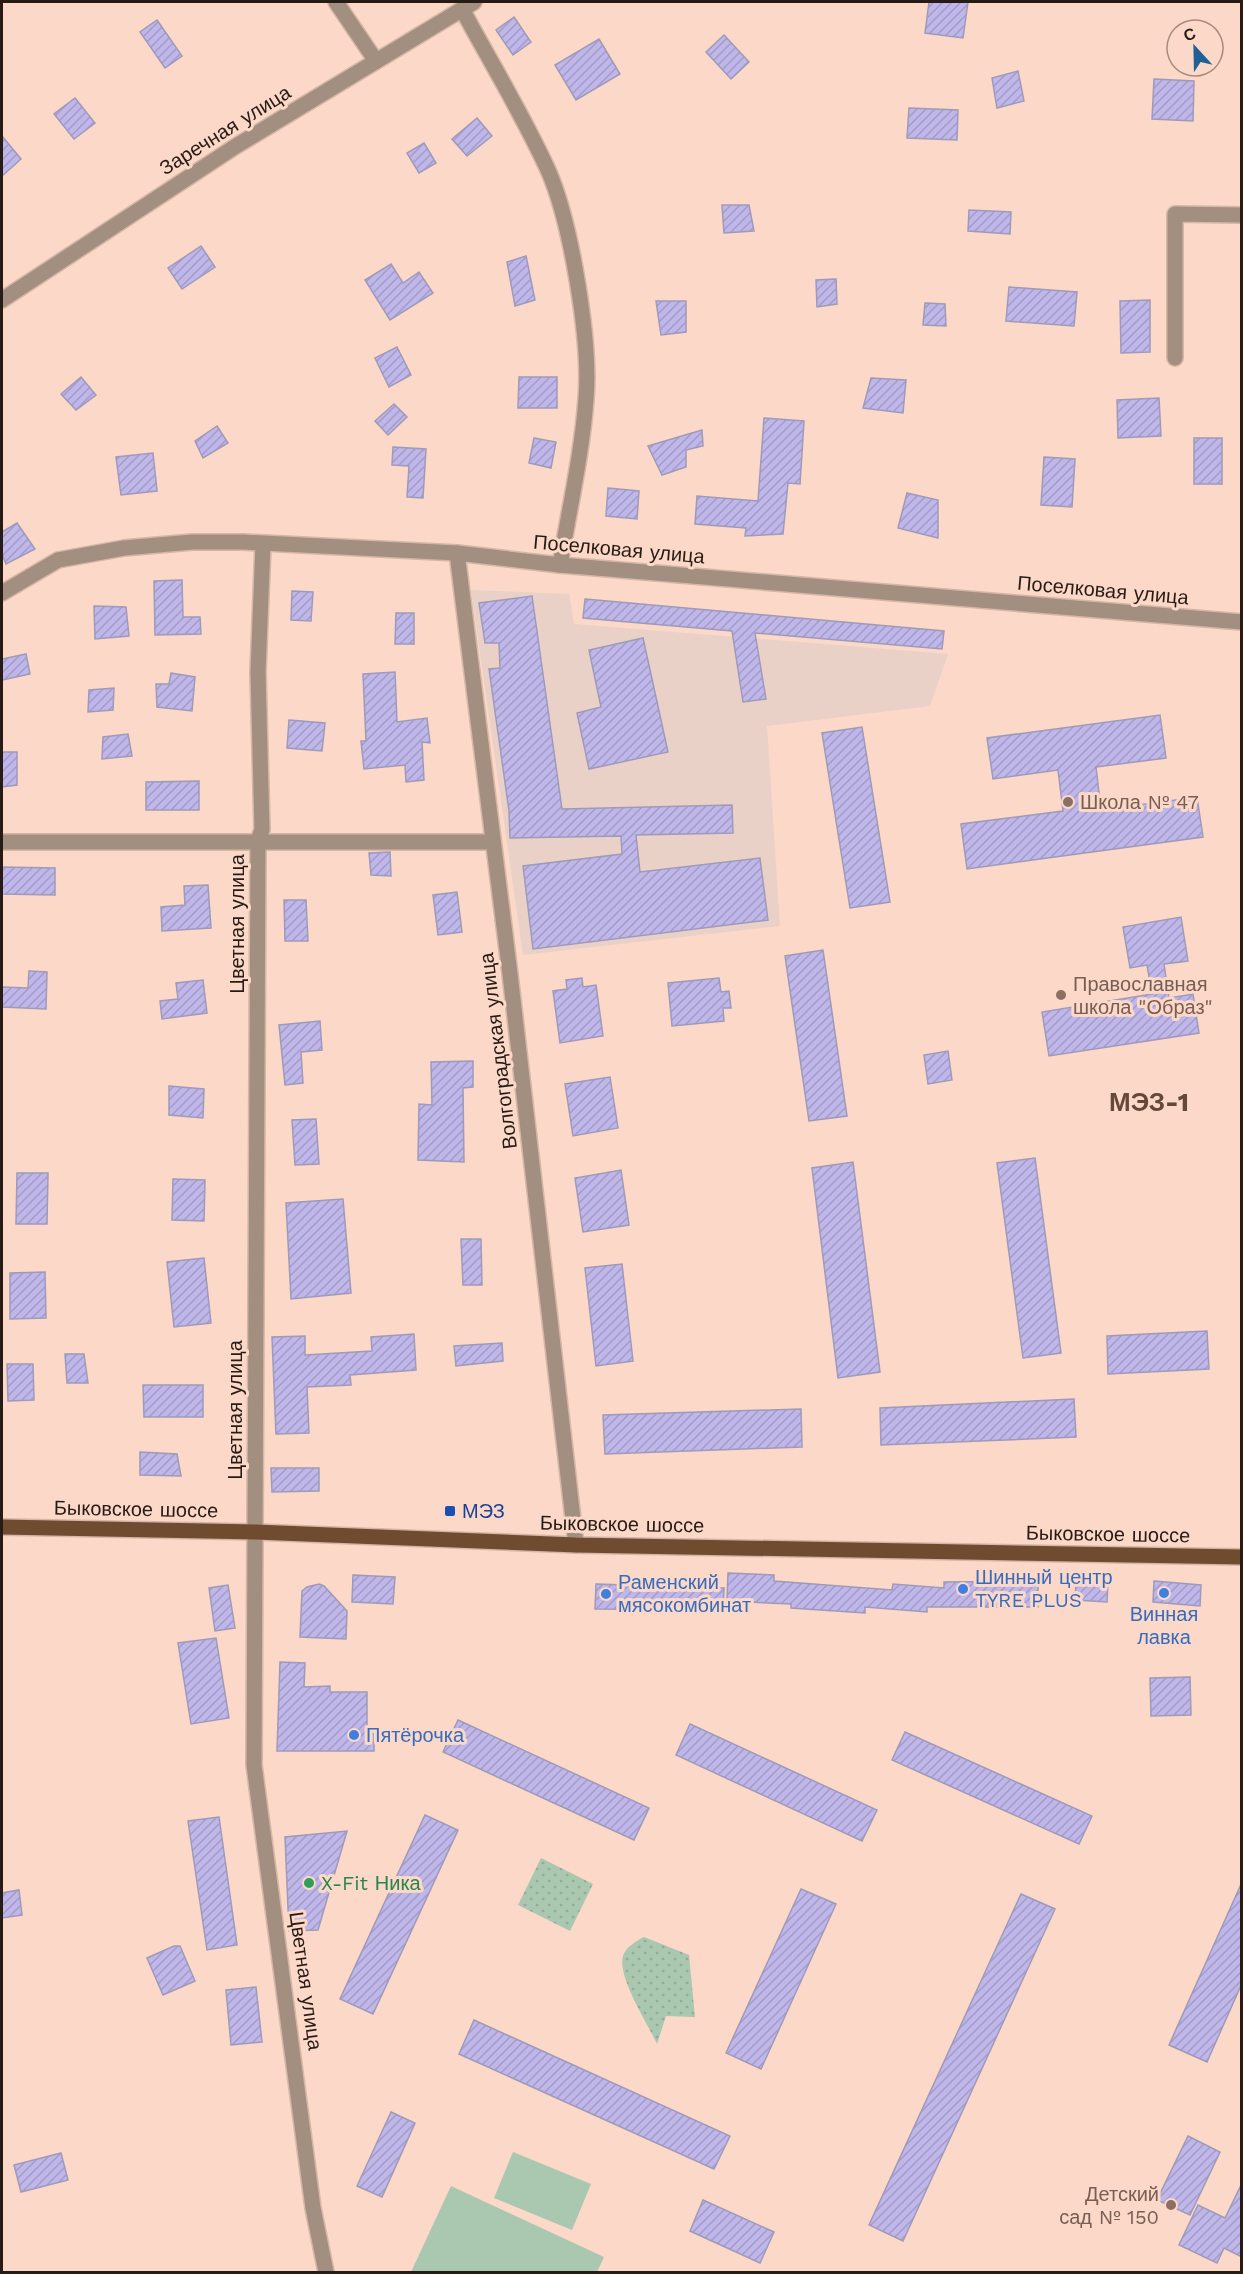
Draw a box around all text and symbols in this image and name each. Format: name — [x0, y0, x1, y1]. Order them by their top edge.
north arrow — [1165, 18, 1225, 78]
text: С — [1181, 23, 1199, 46]
street label: Заречная улица — [155, 80, 296, 180]
street label: Поселковая улица — [532, 530, 707, 569]
street label: Поселковая улица — [1016, 571, 1191, 610]
place label: Школа № 47 — [1080, 790, 1199, 814]
marker: Школа № 47 — [1061, 795, 1075, 809]
street label: Цветная улица — [225, 853, 249, 994]
street label: Волгоградская улица — [474, 950, 522, 1151]
place label: Православная школа "Образ" — [1073, 972, 1213, 1019]
marker: Православная школа "Образ" — [1054, 988, 1068, 1002]
district label: МЭЗ-1 — [1109, 1087, 1189, 1117]
street label: Цветная улица — [223, 1339, 247, 1480]
street label: Быковское шоссе — [54, 1496, 218, 1522]
place label: МЭЗ — [462, 1499, 505, 1523]
marker: МЭЗ — [443, 1504, 457, 1518]
street label: Быковское шоссе — [540, 1511, 704, 1537]
street label: Быковское шоссе — [1026, 1521, 1190, 1547]
place label: Шинный центр TYRE PLUS — [975, 1565, 1113, 1612]
place label: Раменский мясокомбинат — [618, 1570, 751, 1617]
marker: Шинный центр TYRE PLUS — [956, 1582, 970, 1596]
marker: Винная лавка — [1157, 1586, 1171, 1600]
marker: Раменский мясокомбинат — [599, 1587, 613, 1601]
place label: Винная лавка — [1130, 1602, 1198, 1649]
place label: Пятёрочка — [366, 1723, 465, 1747]
marker: Пятёрочка — [347, 1728, 361, 1742]
place label: X-Fit Ника — [321, 1871, 422, 1895]
marker: X-Fit Ника — [302, 1876, 316, 1890]
street label: Цветная улица — [284, 1910, 328, 2053]
place label: Детский сад № 150 — [1059, 2182, 1159, 2229]
marker: Детский сад № 150 — [1164, 2198, 1178, 2212]

